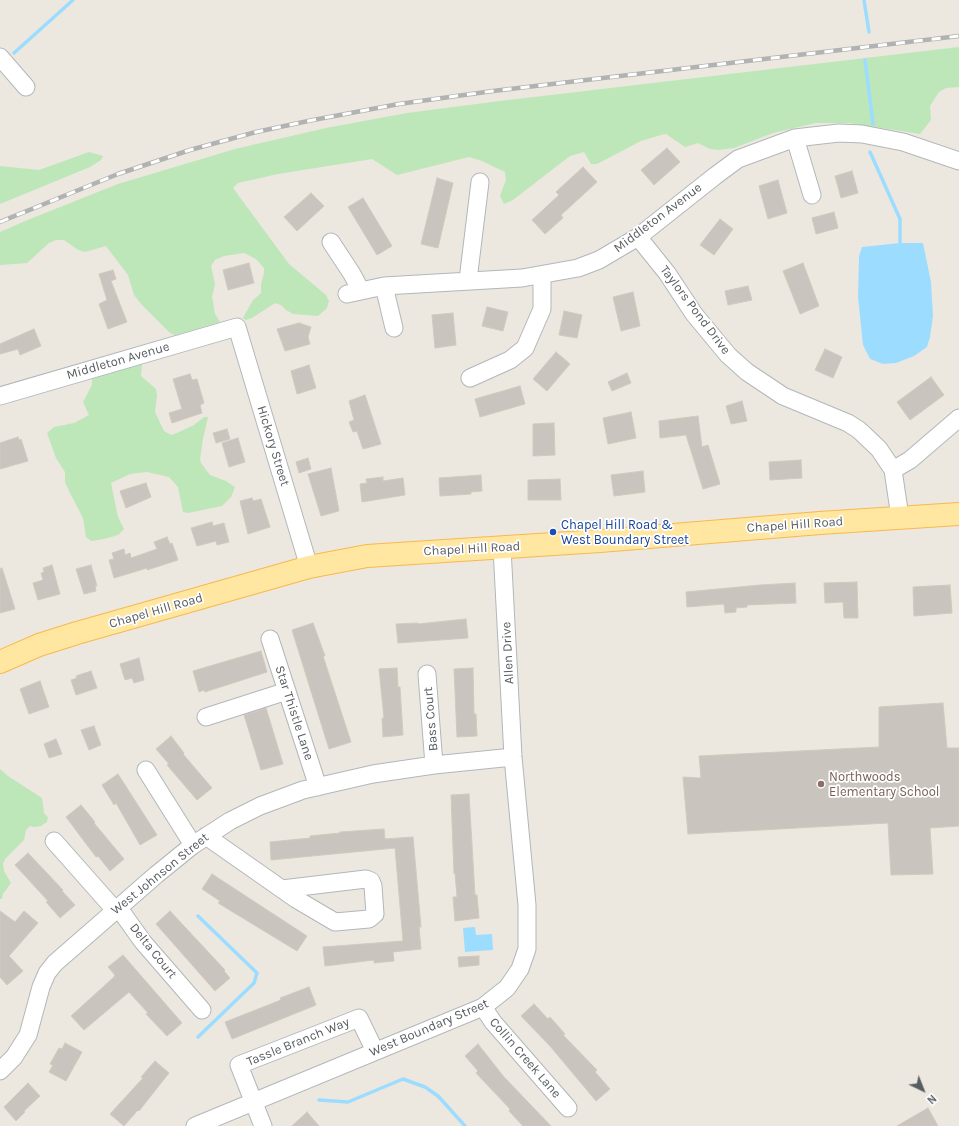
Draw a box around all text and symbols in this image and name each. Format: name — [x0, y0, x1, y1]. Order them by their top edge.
street label: Middleton Avenue — [611, 180, 705, 256]
street label: Taylors Pond Drive — [657, 262, 733, 358]
street label: Middleton Avenue — [65, 339, 171, 383]
street label: Hickory Street — [253, 404, 293, 488]
street label: Chapel Hill Road — [746, 514, 844, 536]
place label: Chapel Hill Road & West Boundary Street — [561, 517, 689, 548]
marker: Chapel Hill Road & West Boundary Street — [548, 527, 558, 537]
street label: Chapel Hill Road — [423, 539, 521, 559]
street label: Chapel Hill Road — [107, 590, 205, 632]
street label: Allen Drive — [499, 621, 517, 685]
street label: Star Thistle Lane — [271, 664, 317, 762]
street label: Bass Court — [420, 686, 442, 752]
place label: Northwoods Elementary School — [829, 769, 939, 800]
marker: Northwoods Elementary School — [816, 779, 826, 789]
street label: West Johnson Street — [108, 830, 212, 918]
street label: Delta Court — [126, 920, 180, 982]
street label: West Boundary Street — [367, 996, 491, 1060]
street label: Tassle Branch Way — [244, 1014, 352, 1070]
street label: Collin Creek Lane — [486, 1015, 564, 1101]
north arrow — [903, 1070, 943, 1110]
text: N — [924, 1092, 939, 1107]

